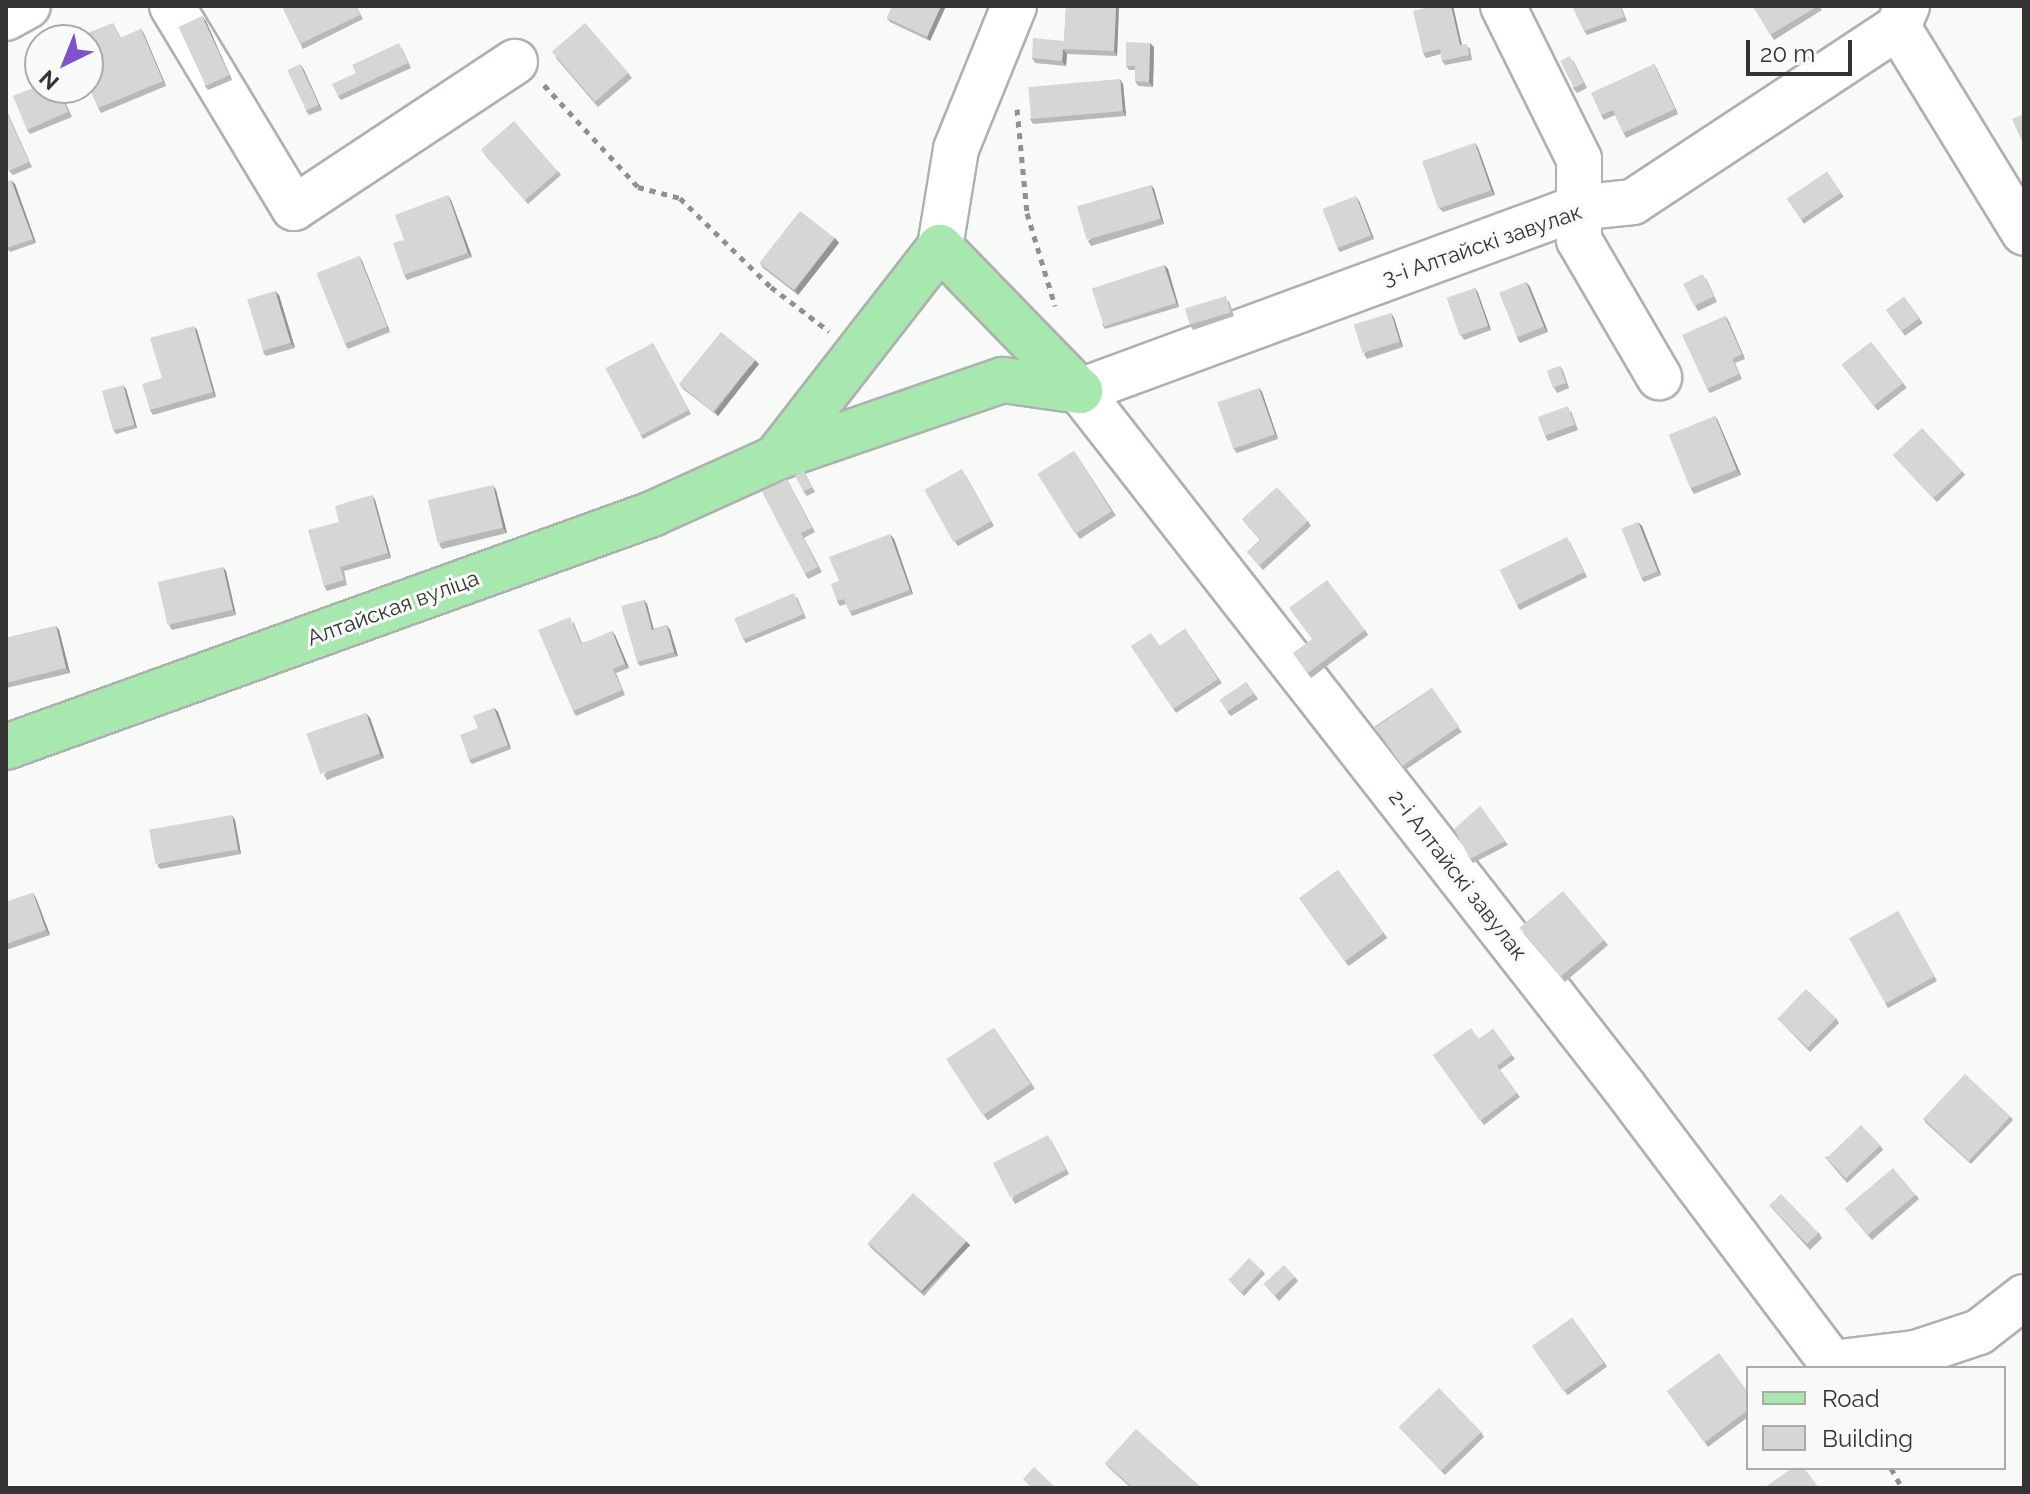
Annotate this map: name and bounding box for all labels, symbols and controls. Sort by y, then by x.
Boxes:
north arrow [24,24,104,104]
scale bar [1750,24,1856,74]
text: 20 m [1760,39,1815,68]
text: N [34,65,64,95]
street label: 3-і Алтайскі завулак [1378,198,1586,292]
street label: Алтайская вуліца [303,565,483,651]
street label: 2-і Алтайскі завулак [1383,784,1533,966]
legend [1746,1366,2006,1470]
text: Road [1822,1384,1880,1413]
text: Building [1822,1424,1913,1453]

